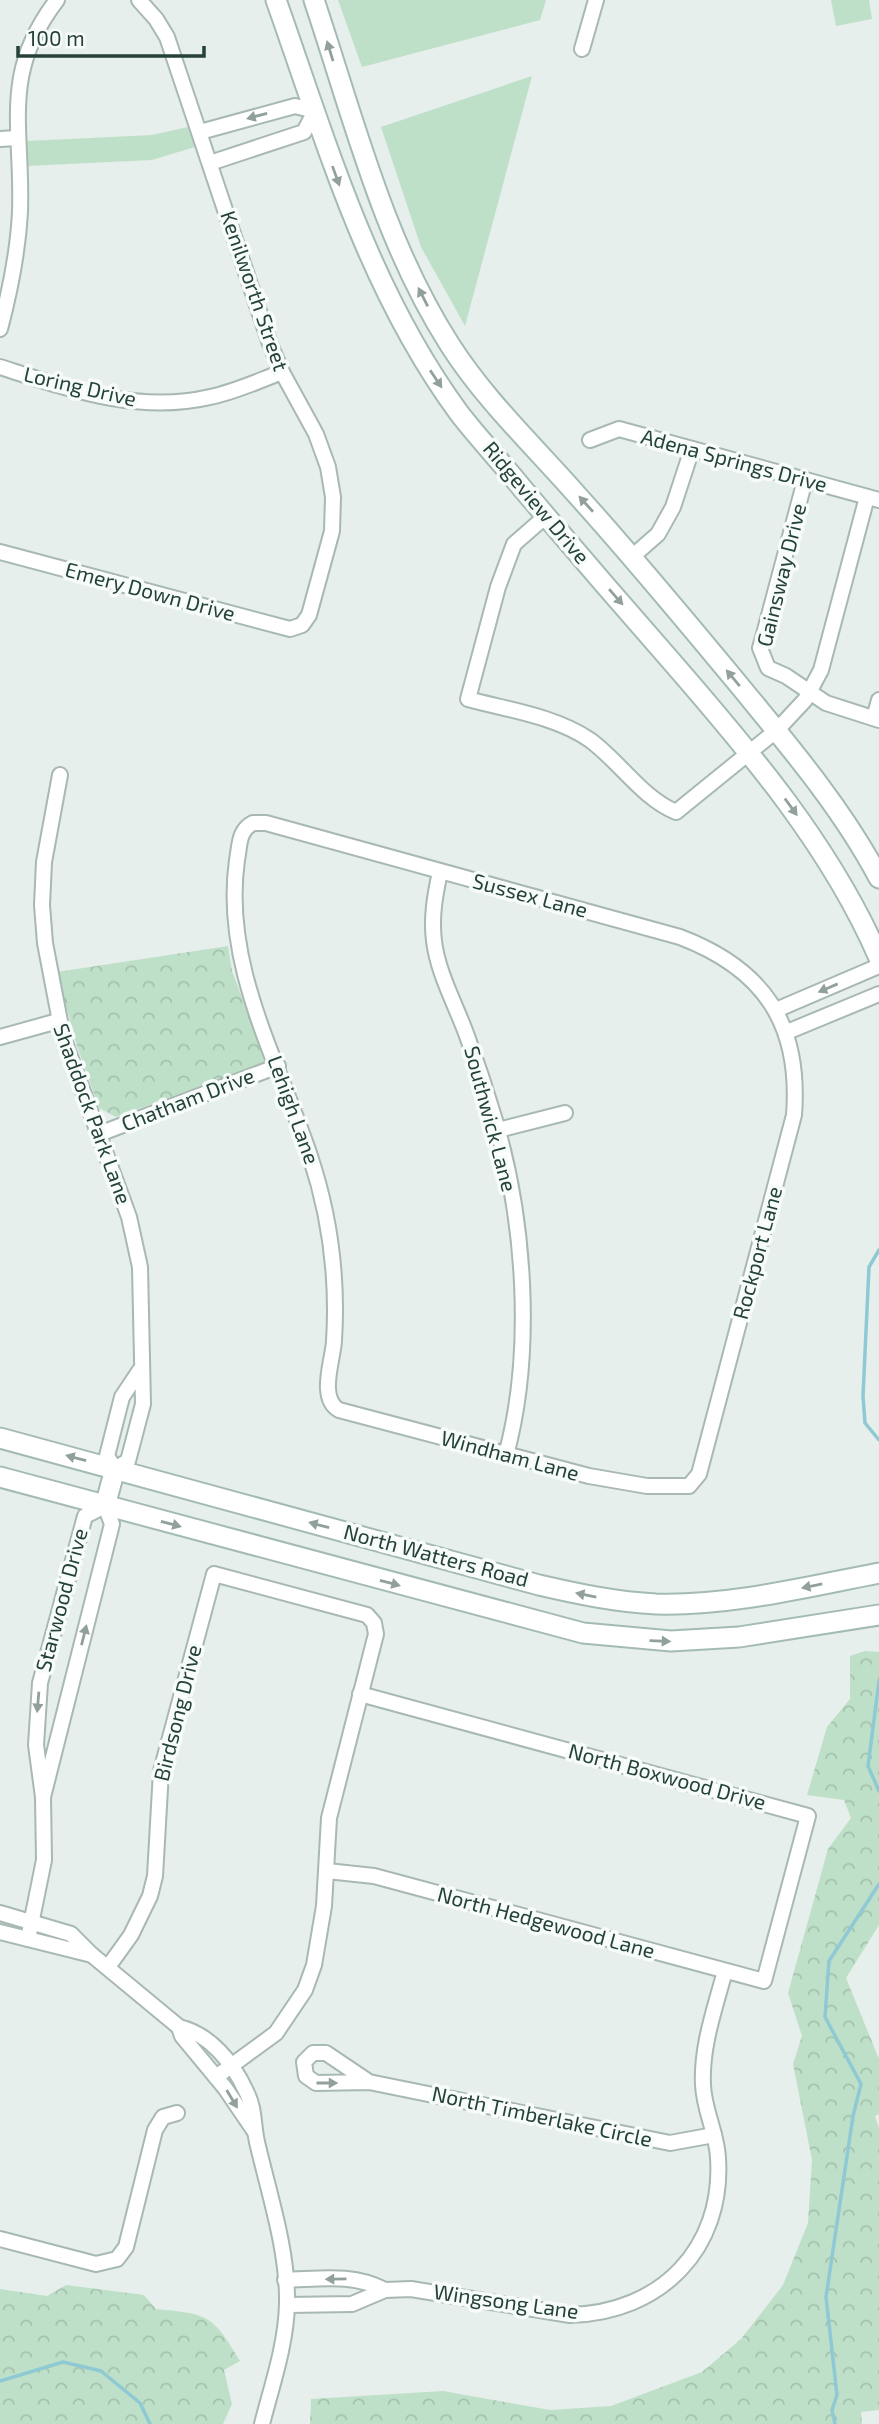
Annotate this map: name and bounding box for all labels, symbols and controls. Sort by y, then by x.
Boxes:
scale bar [18,14,203,58]
text: 100 m [28,25,85,50]
one-way arrow [324,40,335,61]
one-way arrow [246,112,267,122]
one-way arrow [331,165,342,186]
street label: Kenilworth Street [216,207,295,374]
one-way arrow [417,287,428,307]
street label: Loring Drive [22,360,139,411]
one-way arrow [429,370,443,388]
street label: Adena Springs Drive [639,423,830,496]
street label: Ridgeview Drive [479,436,596,568]
one-way arrow [578,495,594,513]
street label: Gainsway Drive [751,500,810,649]
street label: Emery Down Drive [63,556,238,625]
one-way arrow [608,588,624,606]
one-way arrow [726,669,741,686]
one-way arrow [784,798,798,817]
street label: Sussex Lane [470,867,591,922]
one-way arrow [817,983,838,994]
street label: Shaddock Park Lane [49,1020,138,1207]
street label: Southwick Lane [460,1043,523,1194]
street label: Lehigh Lane [263,1052,326,1167]
street label: Chatham Drive [117,1062,257,1135]
street label: Rockport Lane [727,1183,786,1322]
street label: Windham Lane [439,1424,582,1485]
one-way arrow [65,1453,86,1463]
street label: North Watters Road [341,1518,532,1591]
one-way arrow [160,1519,182,1530]
one-way arrow [308,1519,329,1529]
street label: Starwood Drive [29,1525,92,1674]
one-way arrow [379,1578,401,1589]
one-way arrow [801,1581,823,1592]
one-way arrow [575,1589,597,1600]
one-way arrow [79,1624,90,1646]
one-way arrow [649,1635,671,1646]
street label: Birdsong Drive [148,1642,206,1783]
one-way arrow [32,1692,43,1714]
street label: North Boxwood Drive [566,1737,769,1814]
street label: North Hedgewood Lane [435,1881,658,1963]
one-way arrow [316,2077,338,2089]
street label: North Timberlake Circle [430,2080,655,2151]
one-way arrow [225,2089,238,2108]
one-way arrow [325,2273,347,2284]
street label: Wingsong Lane [432,2278,580,2323]

